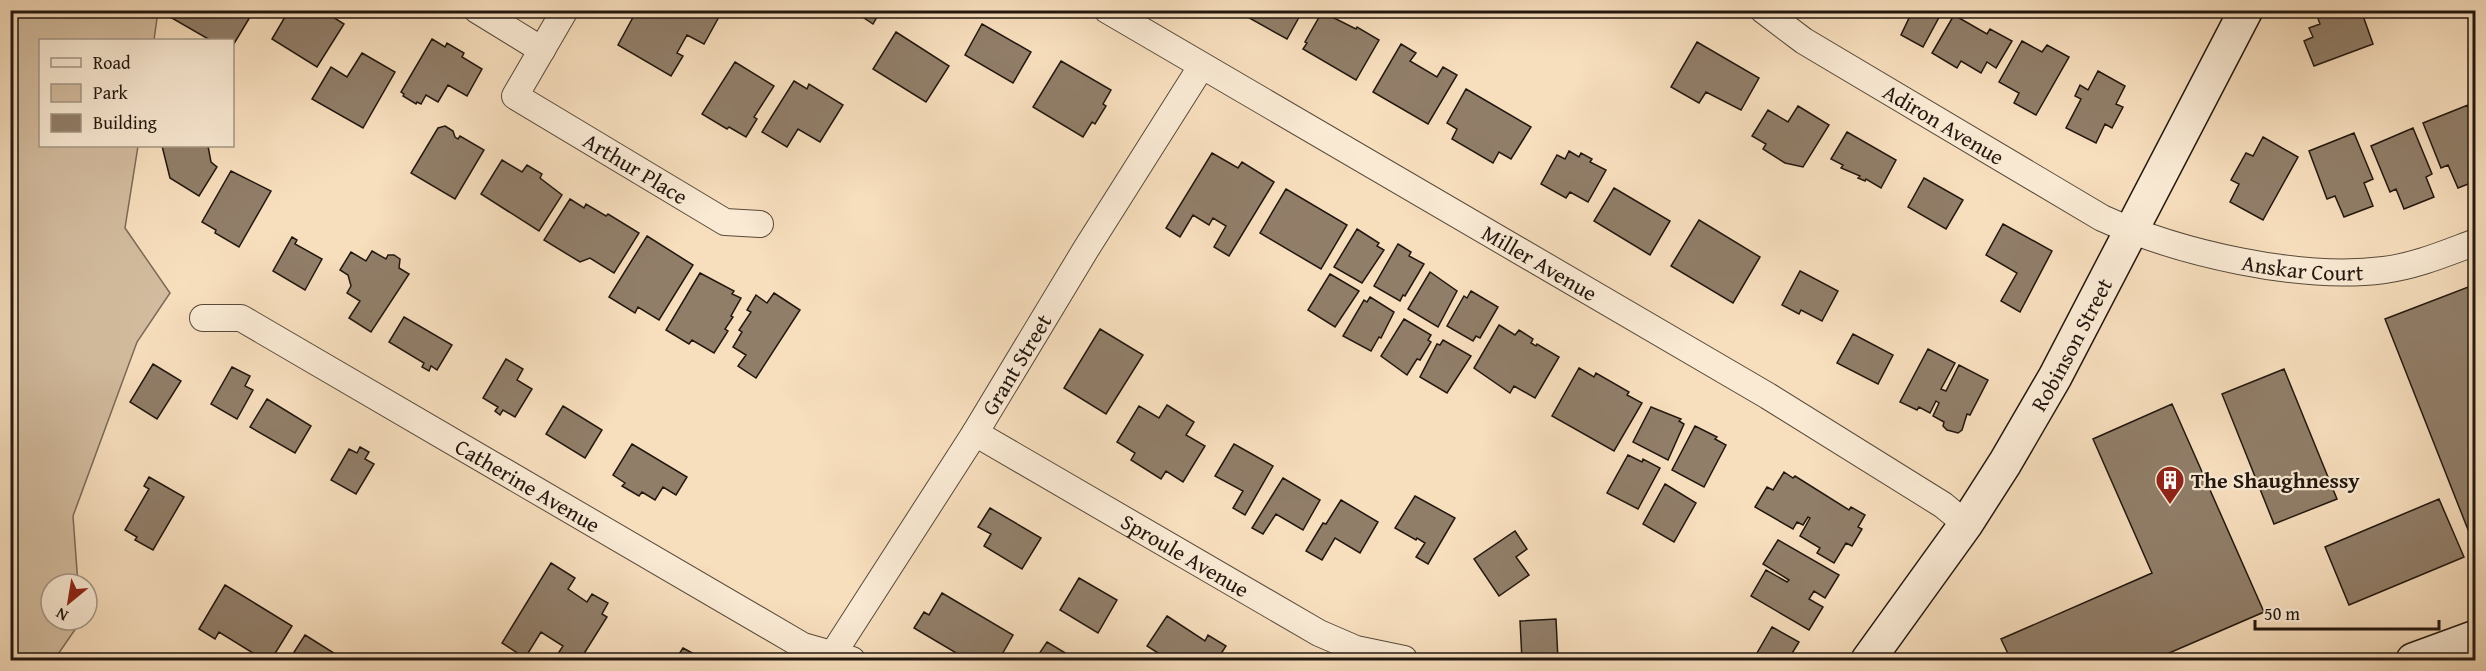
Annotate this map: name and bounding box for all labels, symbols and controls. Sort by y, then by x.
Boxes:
legend [39,39,234,147]
text: Road [93,49,131,76]
street label: Adiron Avenue [1877,76,2010,173]
text: Park [93,79,129,106]
text: Building [93,109,157,136]
street label: Arthur Place [577,124,694,212]
street label: Miller Avenue [1476,216,1603,309]
street label: Anskar Court [2239,246,2364,288]
street label: Robinson Street [2023,272,2120,417]
street label: Grant Street [974,308,1059,421]
street label: Catherine Avenue [449,430,606,540]
building icon: The Shaughnessy [2154,464,2186,506]
place label: The Shaughnessy [2191,464,2360,496]
street label: Sproule Avenue [1115,505,1255,605]
north arrow [39,572,99,632]
scale bar [2255,593,2440,631]
text: 50 m [2264,600,2300,627]
text: N [51,602,72,628]

